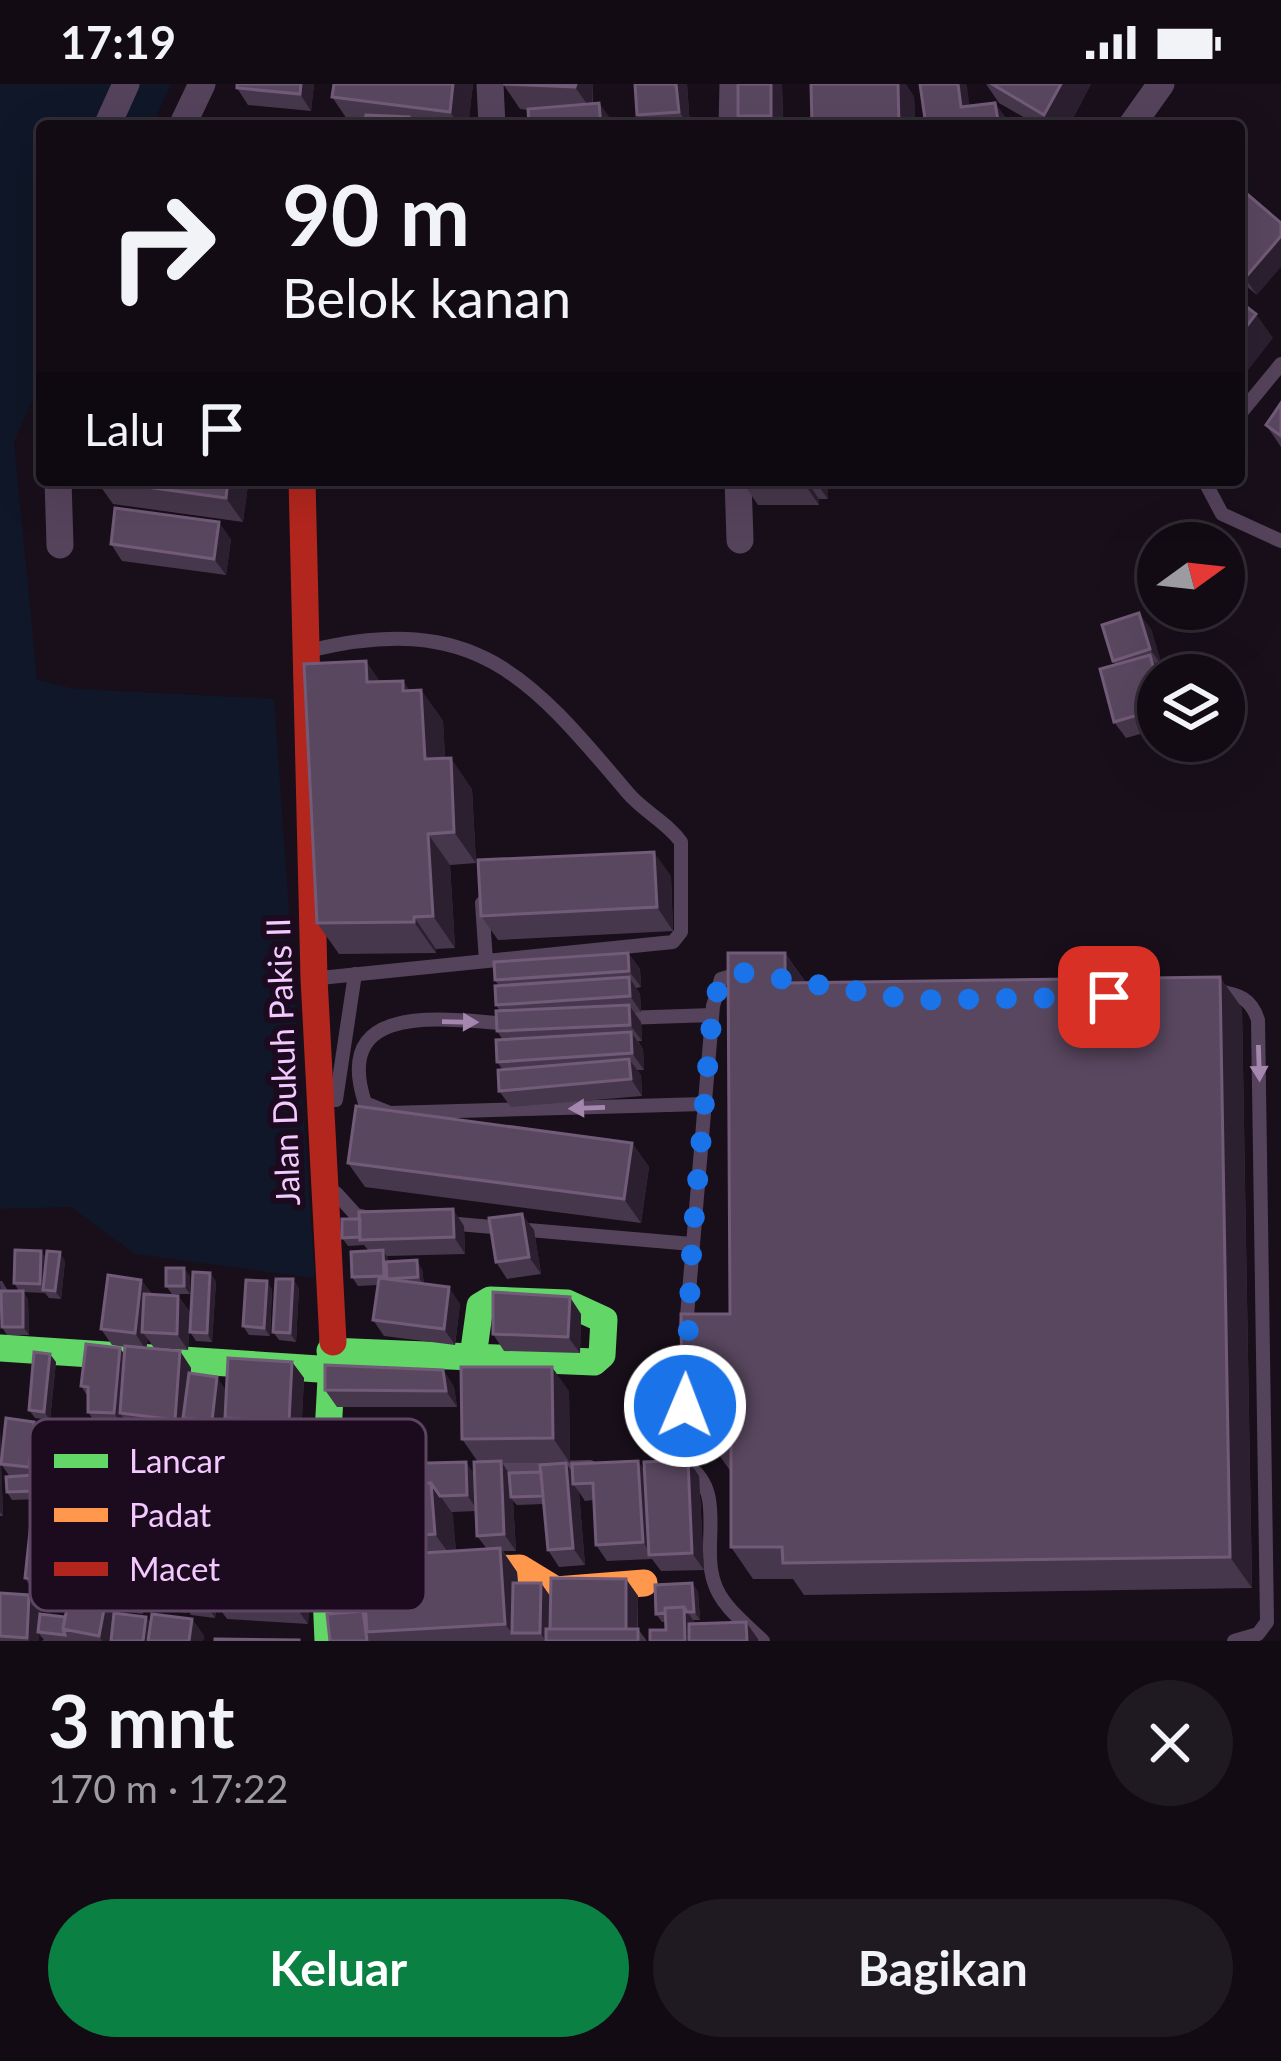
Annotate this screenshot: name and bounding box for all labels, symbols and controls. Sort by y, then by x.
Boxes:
text: 17:19 [60,15,176,69]
text: 90 m [282,163,470,264]
icon: right [84,168,240,324]
text: Belok kanan [282,265,571,330]
icon: arrive [189,396,255,462]
text: Lalu [84,402,165,456]
north arrow [1137,522,1245,630]
map controls [1137,522,1245,762]
button: layers [1137,654,1245,762]
street label: Jalan Dukuh Pakis II [257,918,307,1206]
pin [1058,946,1160,1048]
icon: arrive [1076,964,1142,1030]
one-way arrow [442,1012,480,1032]
one-way arrow [1250,1045,1269,1083]
one-way arrow [567,1099,605,1118]
position arrow [622,1343,748,1469]
legend [30,1419,426,1611]
text: Lancar [129,1440,225,1480]
text: Padat [129,1494,211,1534]
text: Macet [129,1548,220,1588]
text: 3 mnt [48,1677,234,1763]
button: close [1107,1680,1233,1806]
text: 170 m · 17:22 [48,1765,288,1811]
button: Keluar [48,1899,629,2037]
button: Bagikan [653,1899,1233,2037]

